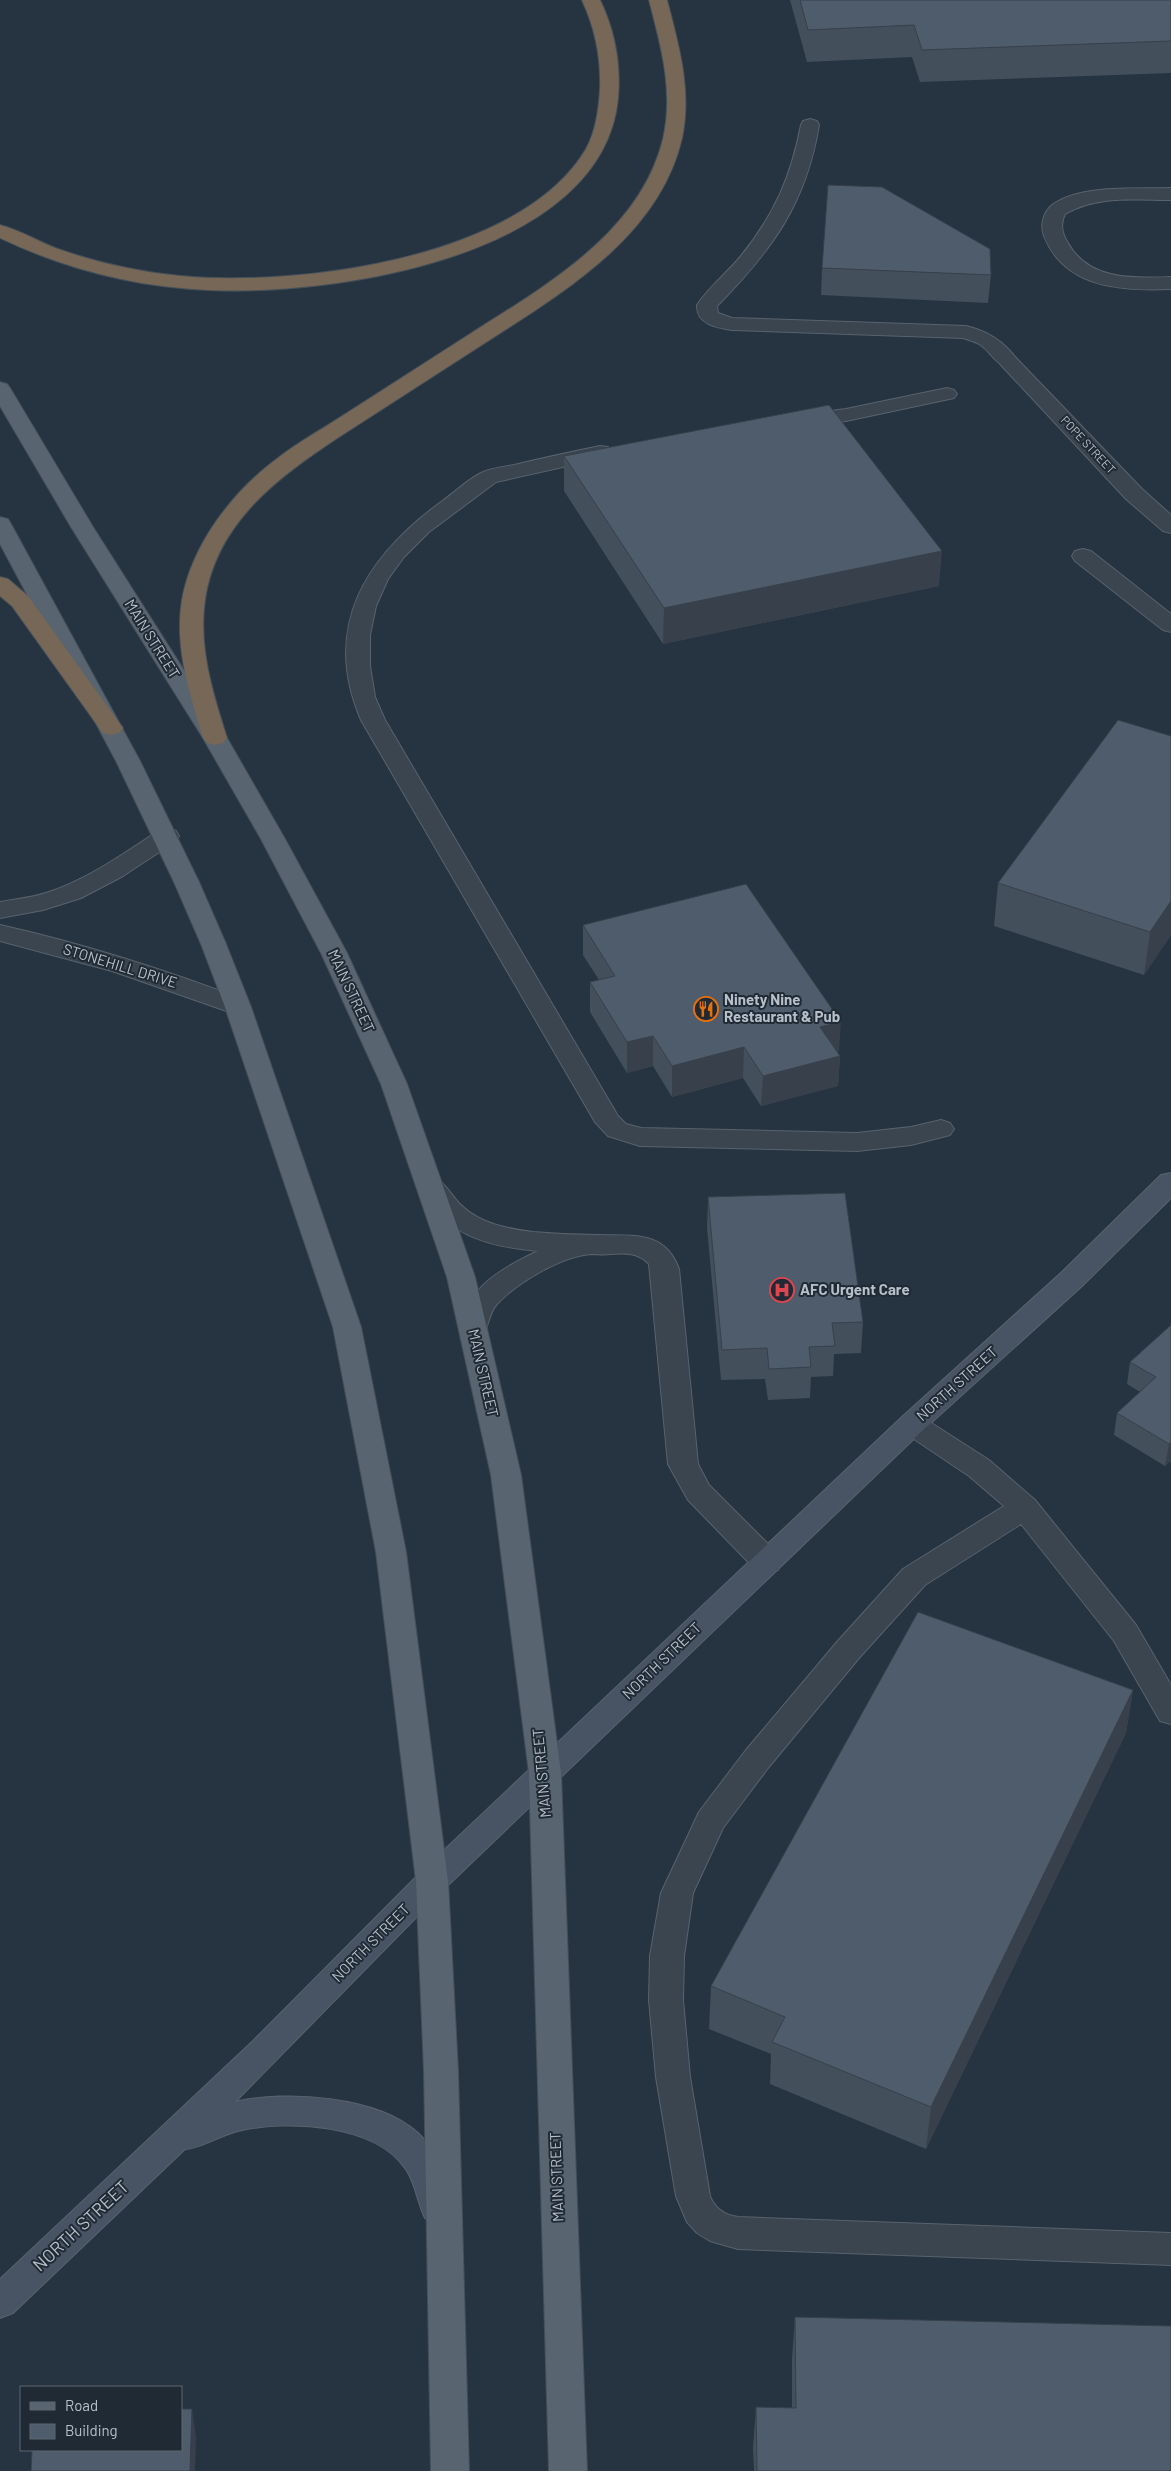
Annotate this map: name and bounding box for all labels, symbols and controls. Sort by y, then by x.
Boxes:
street label: POPE STREET [1059,413,1119,476]
street label: MAIN STREET [121,596,184,681]
street label: STONEHILL DRIVE [61,939,180,991]
street label: MAIN STREET [325,946,379,1035]
place label: Ninety Nine Restaurant & Pub [724,990,840,1025]
restaurant icon: Ninety Nine Restaurant & Pub [693,996,719,1022]
hospital icon: AFC Urgent Care [769,1277,795,1303]
place label: AFC Urgent Care [800,1280,910,1298]
street label: MAIN STREET [465,1327,503,1419]
street label: NORTH STREET [912,1342,1001,1424]
street label: NORTH STREET [618,1618,705,1702]
street label: MAIN STREET [528,1728,554,1819]
street label: NORTH STREET [328,1900,413,1985]
street label: MAIN STREET [545,2132,567,2222]
street label: NORTH STREET [28,2175,133,2275]
legend [20,2386,182,2451]
text: Road [65,2396,98,2414]
text: Building [65,2421,118,2439]

